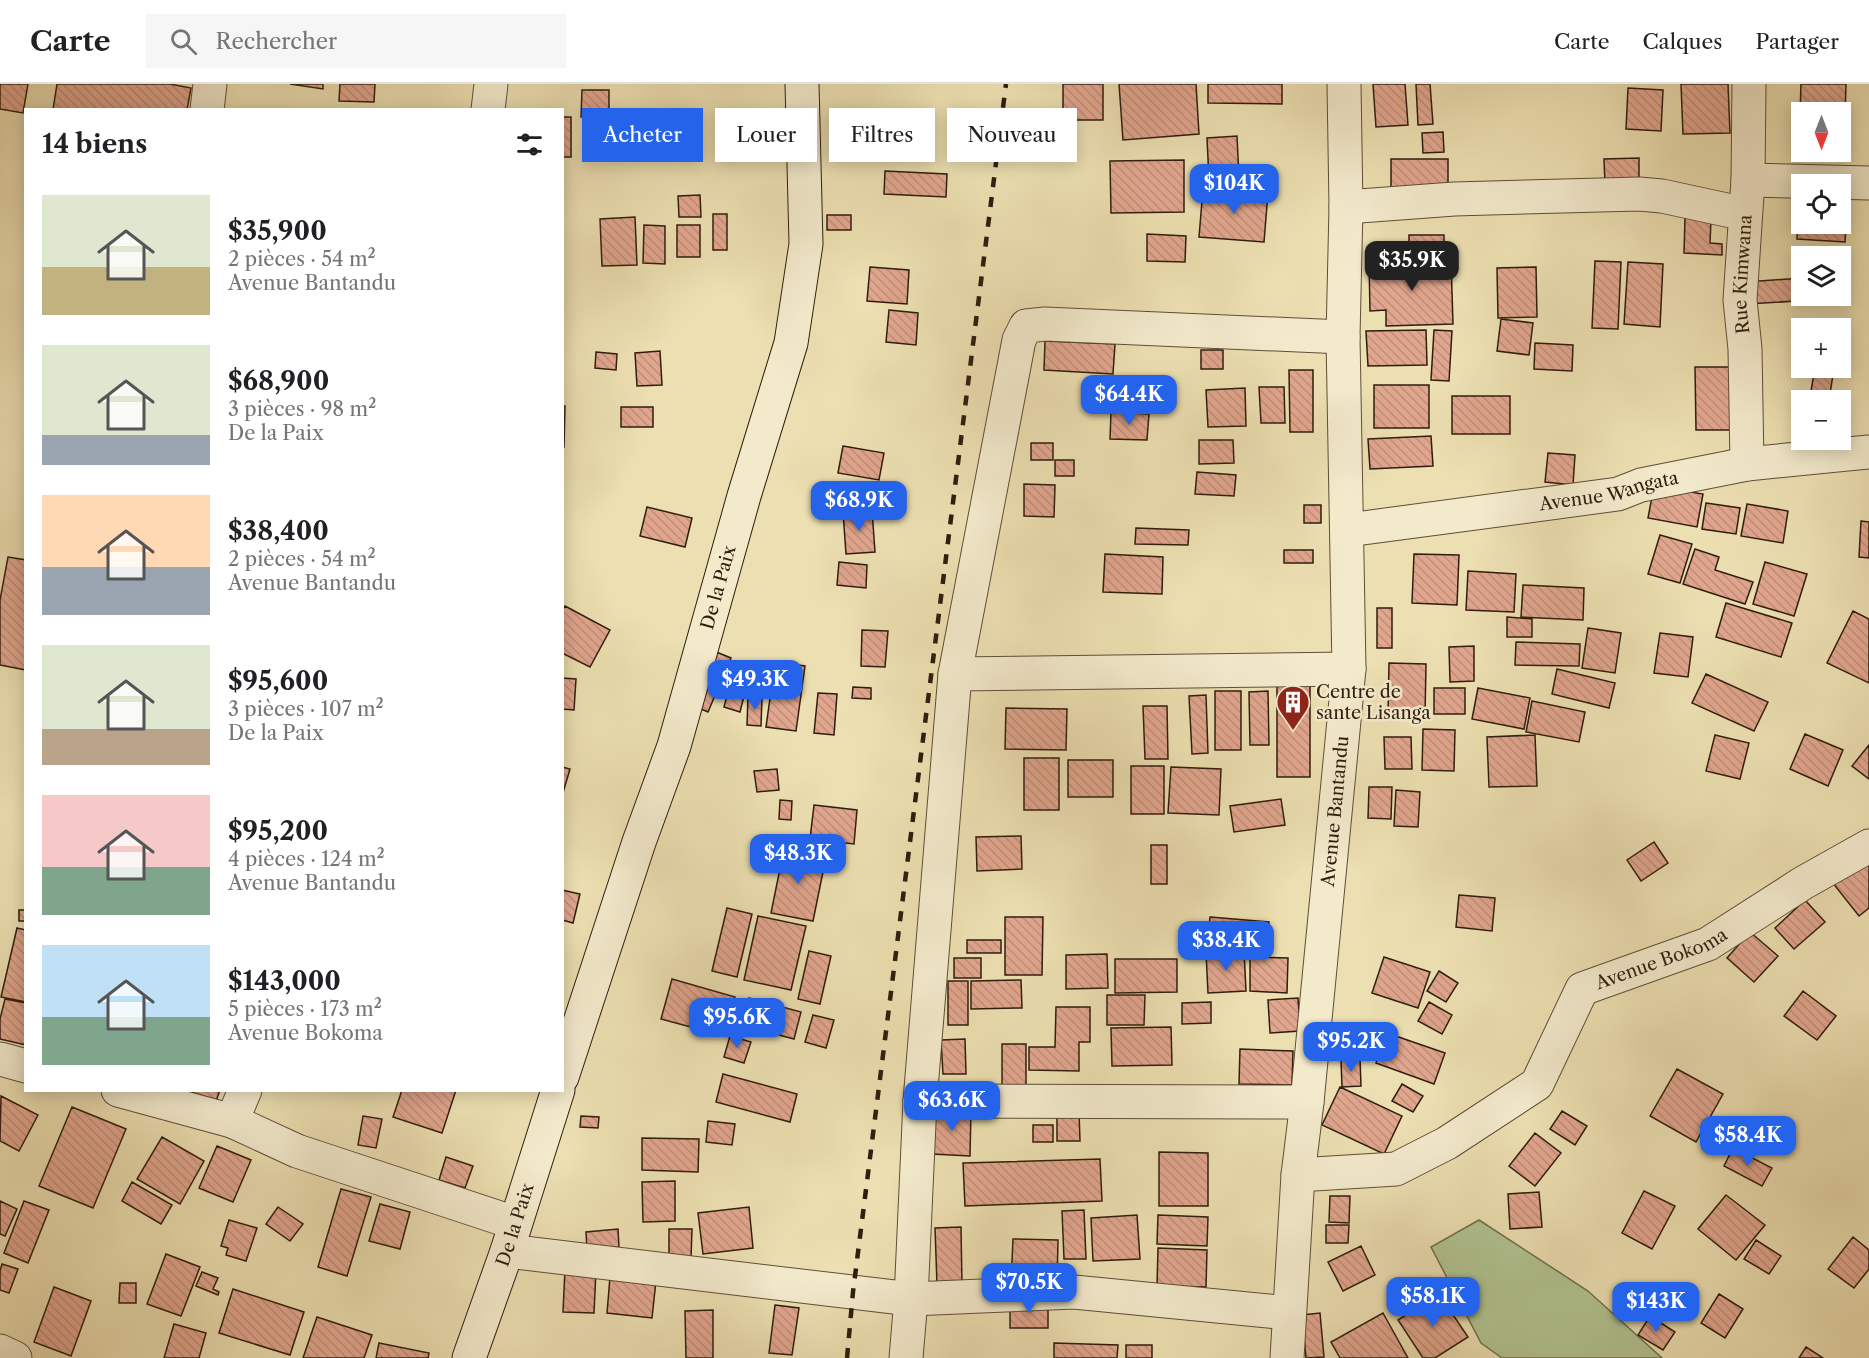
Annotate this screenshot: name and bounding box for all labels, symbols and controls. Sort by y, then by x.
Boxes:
search box [146,14,566,68]
text: Carte [30,24,110,58]
icon: search [167,25,200,58]
text: Rechercher [215,28,337,55]
text: Carte [1554,29,1609,54]
text: Calques [1642,29,1722,54]
text: Partager [1755,29,1839,54]
north arrow [1791,102,1851,162]
map controls [1791,102,1851,450]
chip: Acheter [582,108,703,162]
chip: Louer [715,108,817,162]
chip: Filtres [829,108,935,162]
chip: Nouveau [947,108,1077,162]
text: 14 biens [42,128,147,160]
icon: filters [513,128,546,161]
pin: $104K [1192,164,1276,215]
text: $104K [1204,171,1264,195]
button: locate [1791,174,1851,234]
street label: Rue Kimwana [1729,213,1757,335]
text: $35,900 [228,215,327,247]
icon: home [90,219,162,291]
pin: $35.9K [1363,241,1461,292]
button: layers [1791,246,1851,306]
text: 2 pièces · 54 m² [228,247,376,271]
text: $35.9K [1379,248,1445,272]
text: Avenue Bantandu [228,271,396,295]
button: + [1791,318,1851,378]
text: $68,900 [228,365,329,397]
icon: home [90,369,162,441]
pin: $64.4K [1080,375,1178,426]
text: $64.4K [1095,382,1163,406]
button: − [1791,390,1851,450]
text: 3 pièces · 98 m² [228,397,376,421]
text: De la Paix [228,421,324,445]
street label: Avenue Wangata [1537,467,1681,516]
pin: $68.9K [810,481,908,532]
text: $68.9K [825,488,893,512]
text: $38,400 [228,515,329,547]
icon: home [90,519,162,591]
street label: De la Paix [696,543,741,632]
text: 2 pièces · 54 m² [228,547,376,571]
text: Avenue Bantandu [228,571,396,595]
pin: $49.3K [706,660,804,711]
text: $95,600 [228,665,328,697]
text: $49.3K [722,667,788,691]
icon: home [90,669,162,741]
place label: Centre de sante Lisanga [1316,681,1431,724]
building icon: Centre de sante Lisanga [1275,684,1311,731]
text: 3 pièces · 107 m² [228,697,384,721]
text: De la Paix [228,721,324,745]
street label: Avenue Bantandu [1317,735,1353,889]
text: $95,200 [228,815,328,847]
icon: home [90,819,162,891]
pin: $48.3K [749,834,847,885]
text: $48.3K [764,841,832,865]
text: 4 pièces · 124 m² [228,847,385,871]
text: Avenue Bantandu [228,871,396,895]
pin: $38.4K [1177,921,1275,972]
street label: Avenue Bokoma [1592,923,1732,995]
text: $38.4K [1192,928,1260,952]
text: $143,000 [228,965,341,997]
icon: home [90,969,162,1041]
text: 5 pièces · 173 m² [228,997,382,1021]
pin: $95.6K [688,998,786,1049]
text: $95.6K [703,1005,771,1029]
text: Avenue Bokoma [228,1021,383,1045]
pin: $95.2K [1302,1022,1400,1073]
text: $95.2K [1317,1029,1385,1053]
pin: $63.6K [903,1081,1001,1132]
text: $63.6K [918,1088,986,1112]
pin: $58.4K [1699,1116,1797,1167]
text: $58.4K [1714,1123,1782,1147]
street label: De la Paix [491,1180,539,1269]
pin: $70.5K [980,1263,1078,1314]
text: $70.5K [996,1270,1062,1294]
pin: $58.1K [1384,1277,1482,1328]
pin: $143K [1614,1282,1698,1333]
text: $58.1K [1400,1284,1466,1308]
text: $143K [1626,1289,1686,1313]

